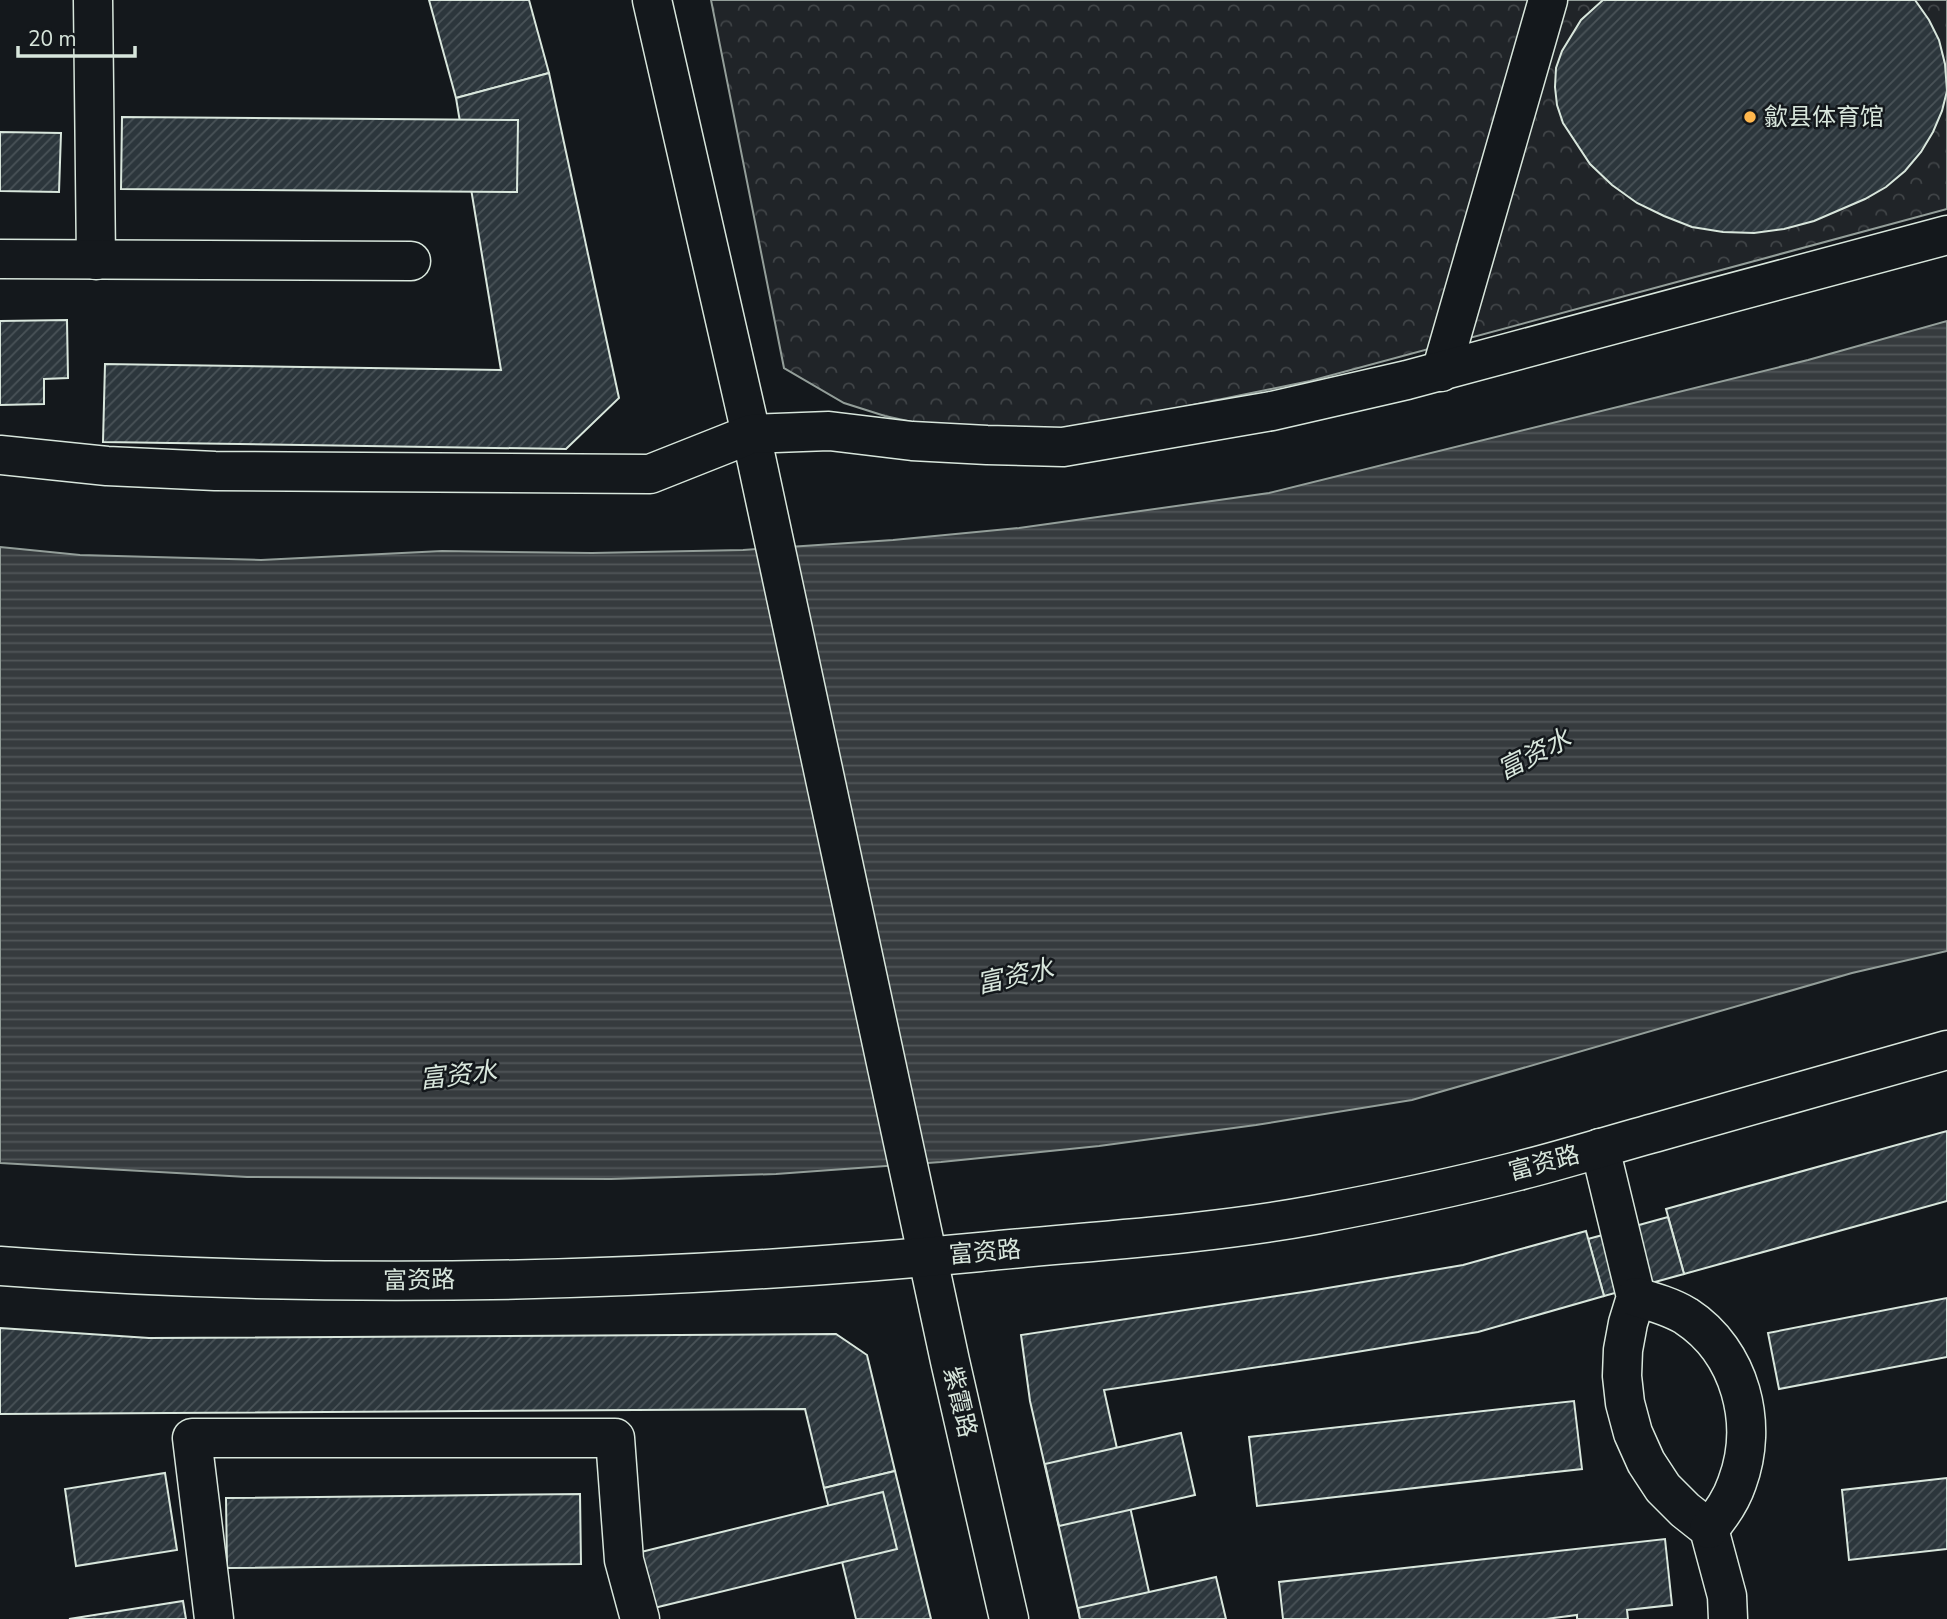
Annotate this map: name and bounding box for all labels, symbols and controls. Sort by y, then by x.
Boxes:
scale bar [18,14,135,58]
text: 20 m [28,25,77,53]
place label: 歙县体育馆 [1764,101,1884,133]
marker: 歙县体育馆 [1742,109,1758,125]
water label: 富资水 [1492,721,1578,788]
water label: 富资水 [973,951,1058,1002]
water label: 富资水 [417,1054,500,1097]
street label: 富资路 [1505,1138,1583,1188]
street label: 富资路 [948,1233,1022,1271]
street label: 富资路 [383,1263,455,1297]
street label: 紫霞路 [936,1363,984,1441]

